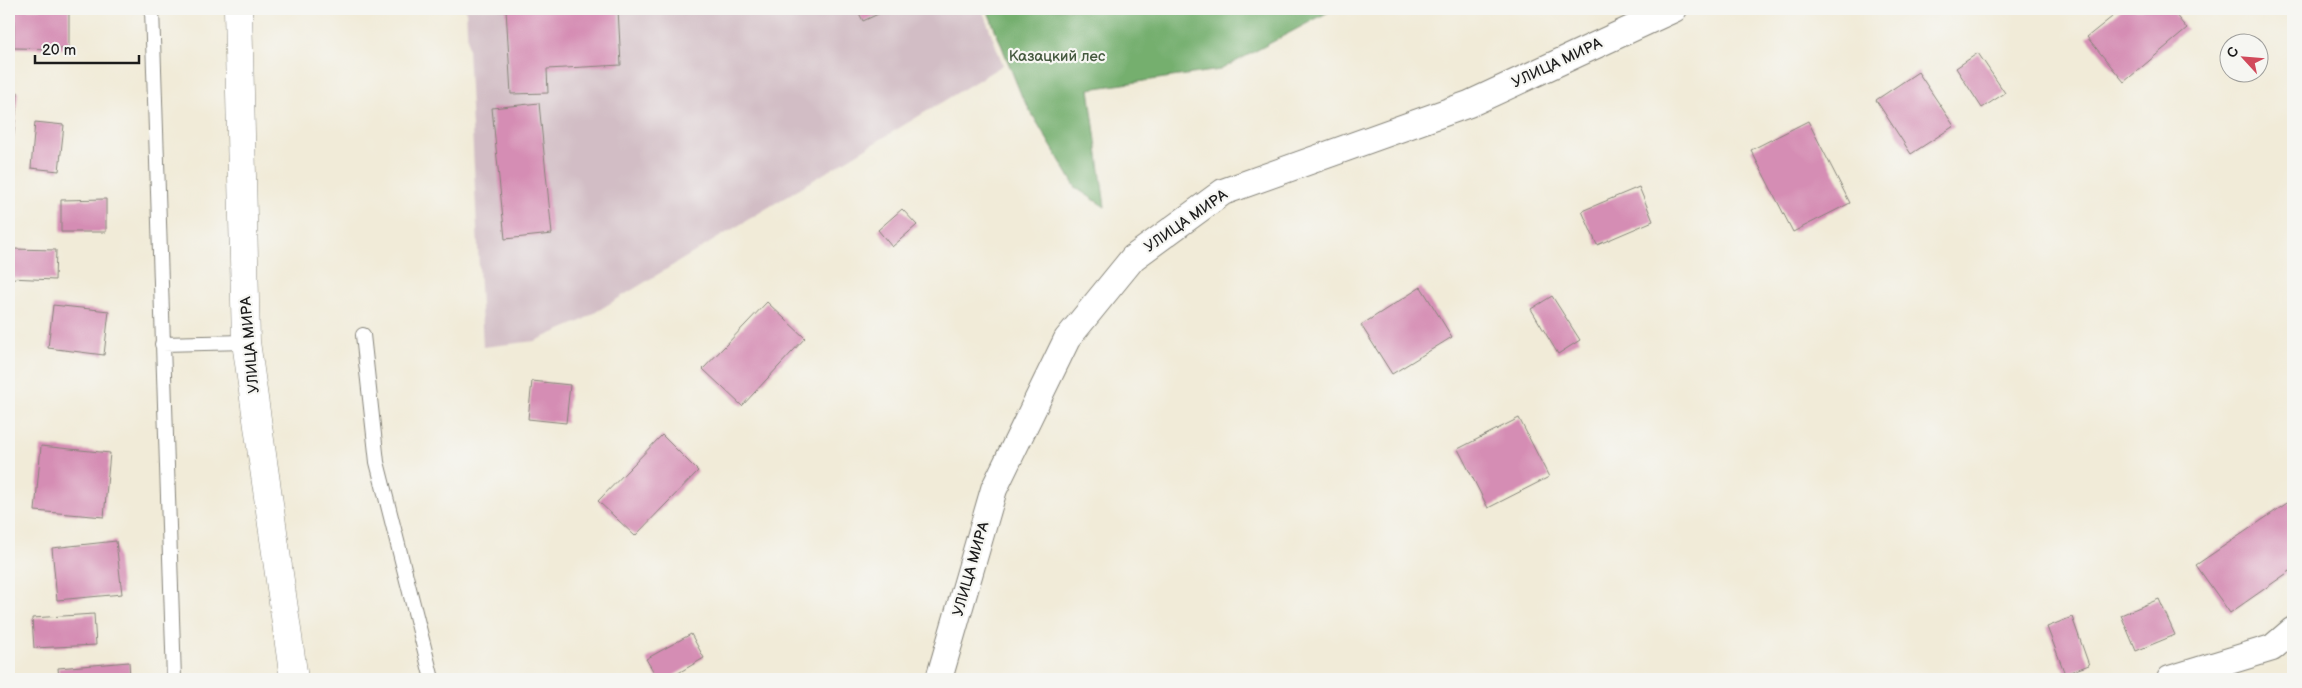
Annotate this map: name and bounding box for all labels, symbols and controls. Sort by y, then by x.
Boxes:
scale bar [35,32,139,64]
north arrow [2220,32,2270,82]
street label: УЛИЦА МИРА [1509,33,1606,92]
text: 20 m [42,41,76,60]
text: С [2223,44,2243,61]
park label: Казацкий лес [1009,47,1106,66]
street label: УЛИЦА МИРА [1141,185,1232,257]
street label: УЛИЦА МИРА [236,295,264,394]
street label: УЛИЦА МИРА [948,519,994,618]

